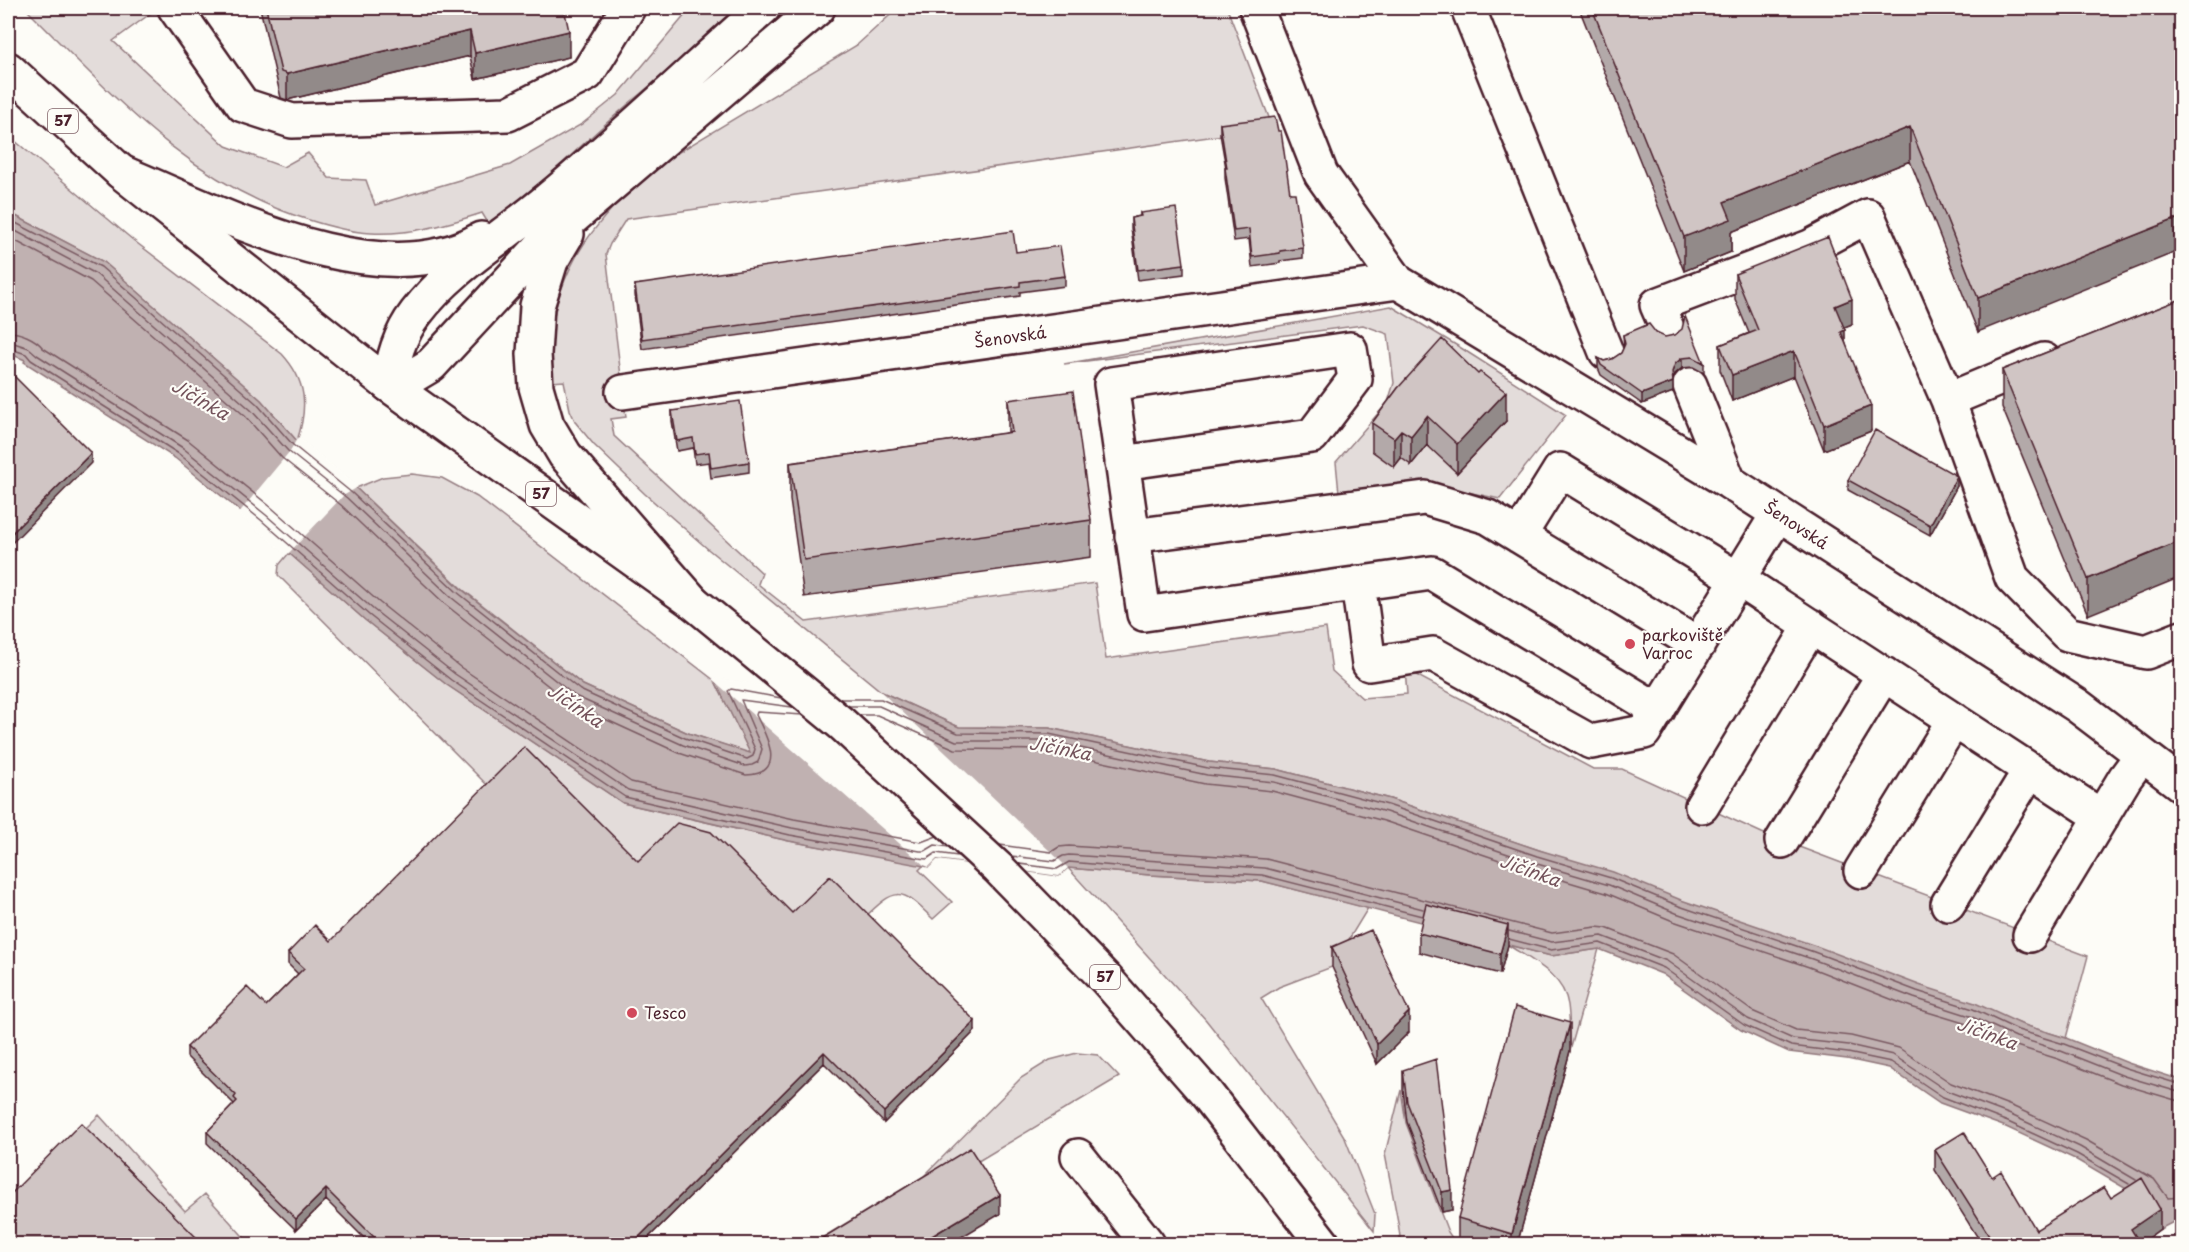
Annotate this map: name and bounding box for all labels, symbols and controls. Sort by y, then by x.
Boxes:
road number: 57 [48,109,78,133]
street label: Šenovská [972,319,1048,353]
water label: Jičínka [167,371,235,426]
road number: 57 [526,482,556,506]
street label: Šenovská [1759,494,1834,554]
place label: parkoviště Varroc [1642,622,1723,664]
marker: parkoviště Varroc [1623,637,1637,651]
water label: Jičínka [542,676,610,734]
water label: Jičínka [1027,728,1094,767]
water label: Jičínka [1497,846,1565,893]
road number: 57 [1090,965,1120,989]
place label: Tesco [644,1000,687,1024]
marker: Tesco [625,1006,639,1020]
water label: Jičínka [1954,1009,2022,1056]

